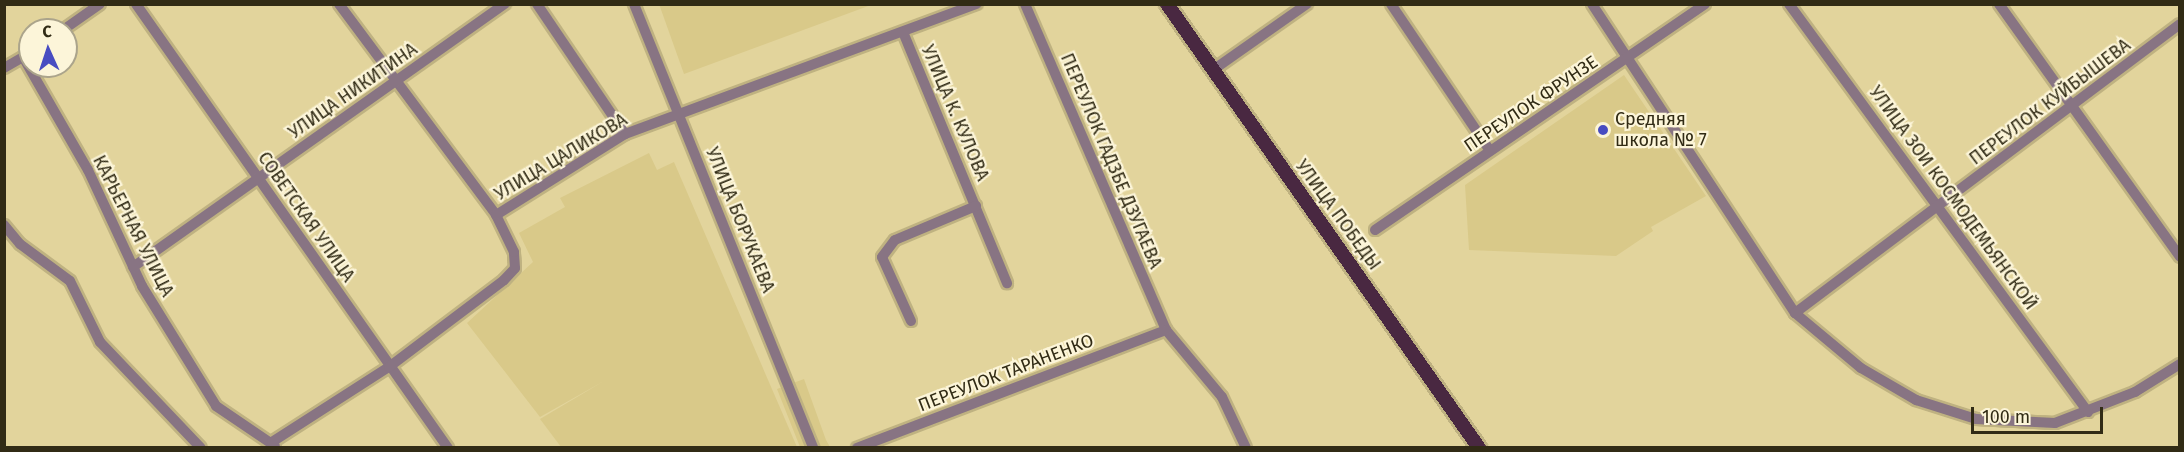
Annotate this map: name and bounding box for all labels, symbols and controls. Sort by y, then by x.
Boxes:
north arrow [18,18,78,78]
text: С [42,22,52,41]
street label: ПЕРЕУЛОК КУЙБЫШЕВА [1965,34,2135,170]
street label: УЛИЦА НИКИТИНА [285,39,421,143]
street label: УЛИЦА К. КУЛОВА [917,42,993,184]
street label: ПЕРЕУЛОК ГАДЗБЕ ДЗУГАЕВА [1056,50,1166,272]
street label: ПЕРЕУЛОК ФРУНЗЕ [1460,51,1602,157]
street label: УЛИЦА ЗОИ КОСМОДЕМЬЯНСКОЙ [1864,82,2042,314]
street label: УЛИЦА ЦАЛИКОВА [491,109,631,205]
place label: Средняя школа № 7 [1615,109,1707,152]
marker: Средняя школа № 7 [1596,123,1610,137]
street label: УЛИЦА БОРУКАЕВА [701,144,779,296]
street label: СОВЕТСКАЯ УЛИЦА [253,148,359,286]
street label: КАРЬЕРНАЯ УЛИЦА [88,152,178,300]
street label: УЛИЦА ПОБЕДЫ [1291,156,1385,274]
street label: ПЕРЕУЛОК ТАРАНЕНКО [915,330,1097,416]
scale bar [1974,395,2106,433]
text: 100 m [1982,406,2030,428]

